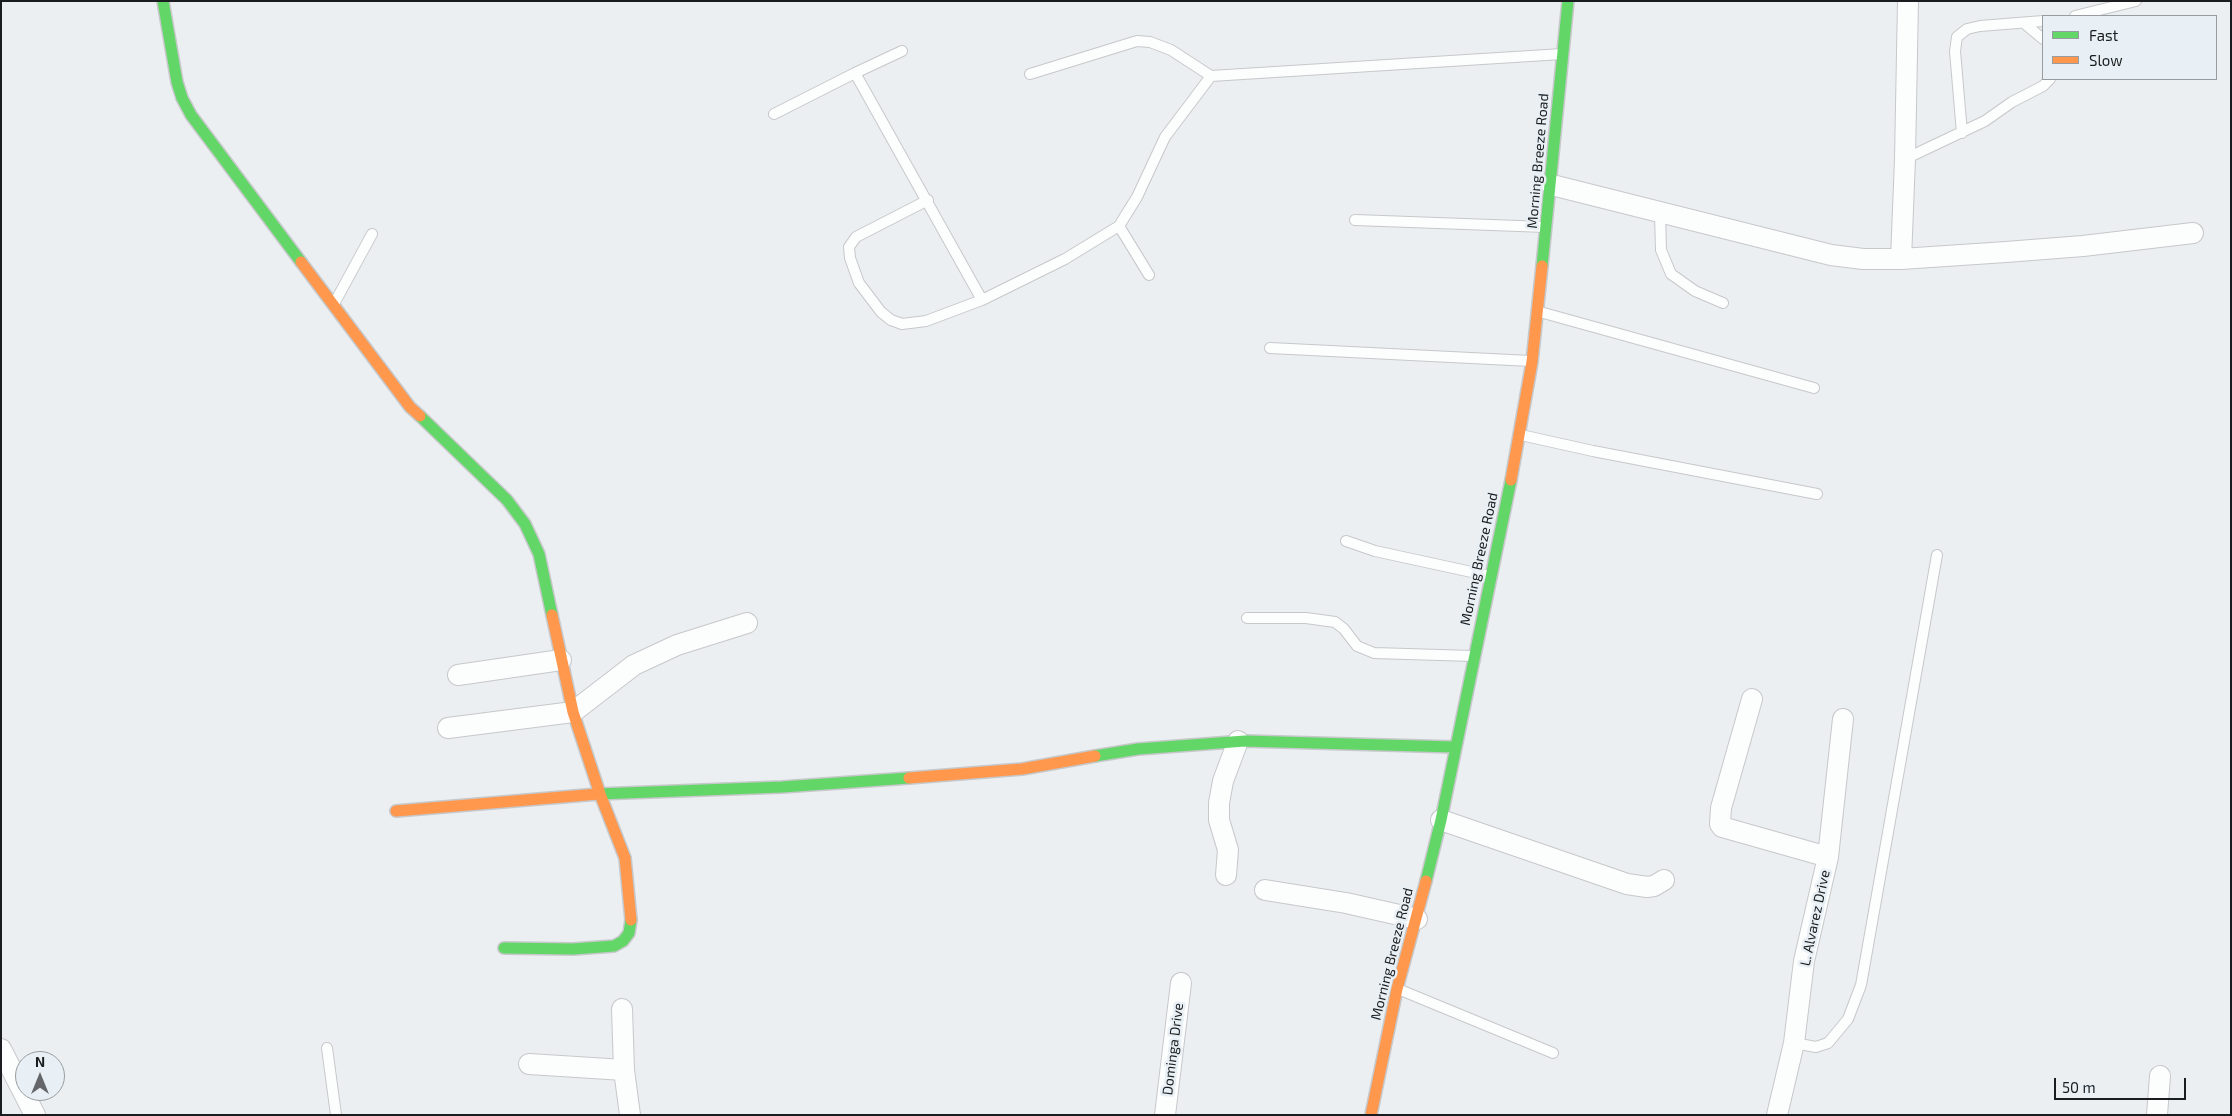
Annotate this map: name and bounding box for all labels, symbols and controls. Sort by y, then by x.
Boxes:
legend [2042,15,2217,80]
text: Fast [2089,26,2118,44]
text: Slow [2089,51,2123,69]
street label: Morning Breeze Road [1524,93,1552,229]
street label: Morning Breeze Road [1457,491,1501,627]
street label: L. Alvarez Drive [1797,869,1833,967]
street label: Morning Breeze Road [1367,886,1417,1022]
street label: Dominga Drive [1159,1002,1187,1096]
north arrow [15,1051,65,1101]
text: N [35,1053,45,1070]
scale bar [2057,1068,2190,1100]
text: 50 m [2062,1078,2096,1096]

